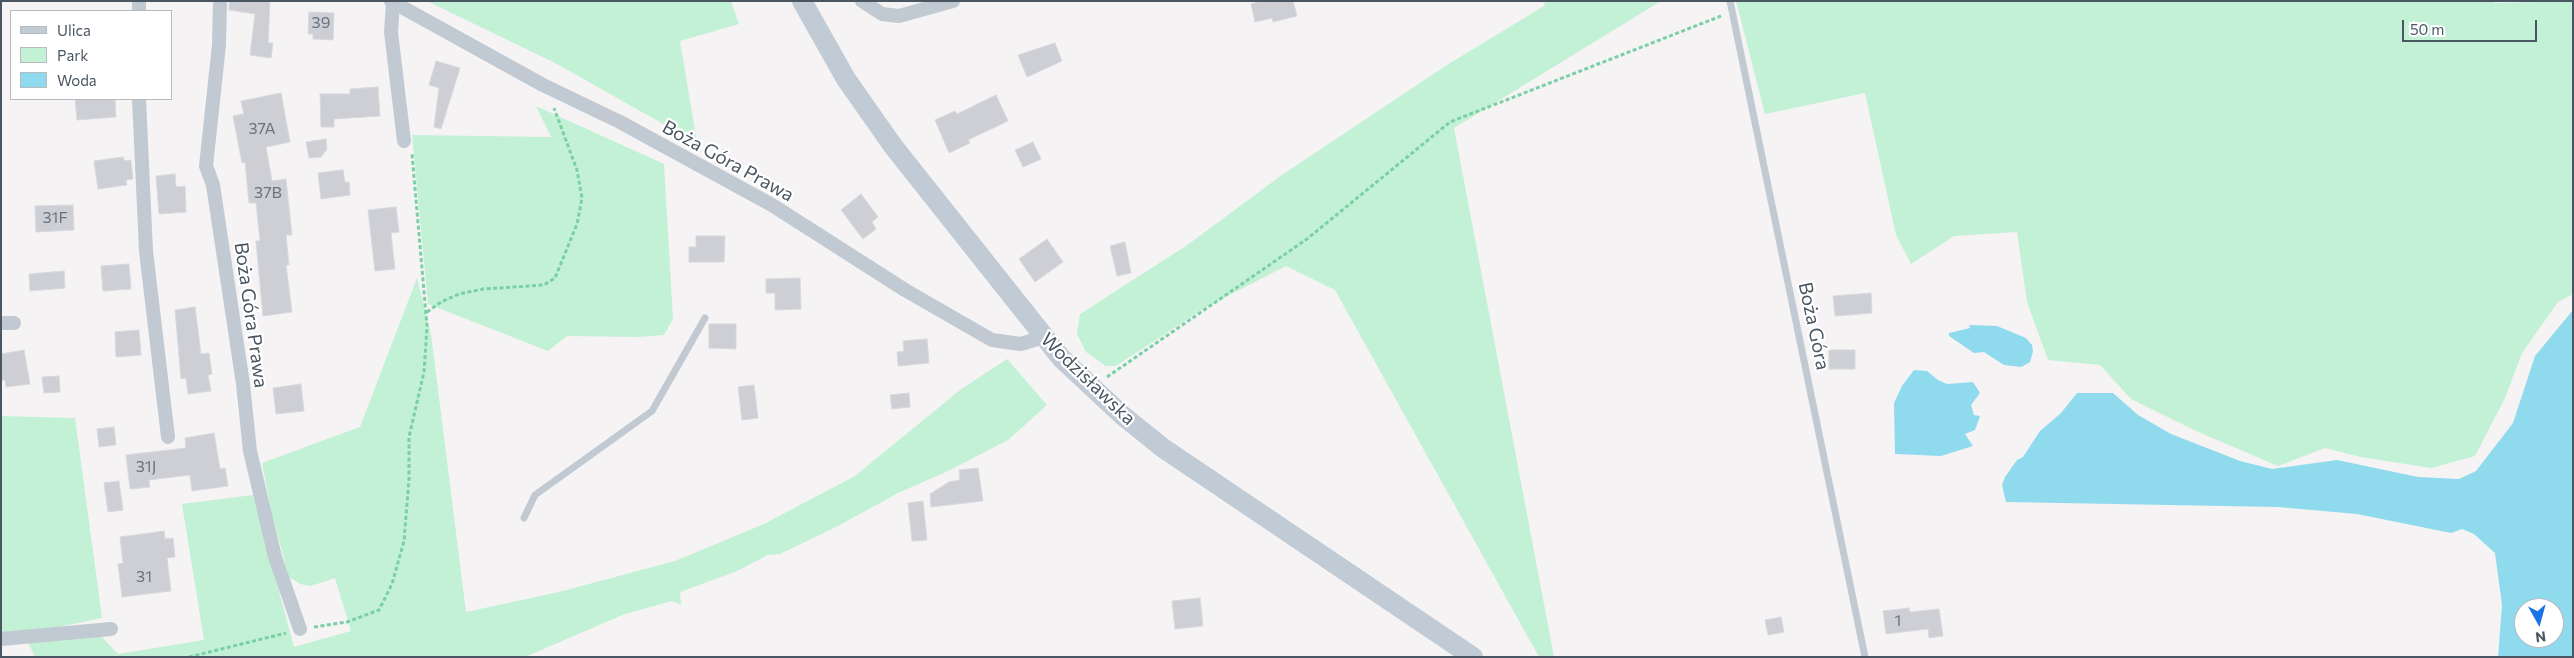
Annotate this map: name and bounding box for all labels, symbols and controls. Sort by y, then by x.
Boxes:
legend [10,10,172,100]
scale bar [2404,10,2539,42]
house number: 39 [312,13,330,33]
text: 50 m [2410,20,2444,38]
text: Ulica [57,21,91,39]
text: Park [57,46,88,64]
text: Woda [57,71,97,89]
street label: Boża Góra Prawa [658,115,798,207]
house number: 37A [248,119,276,139]
house number: 37B [254,183,282,203]
house number: 31F [42,208,68,228]
street label: Boża Góra Prawa [229,241,273,389]
street label: Boża Góra [1794,280,1834,372]
street label: Wodzisławska [1036,328,1140,430]
house number: 31J [136,457,156,477]
house number: 31 [136,567,152,587]
north arrow [2514,598,2564,648]
house number: 1 [1895,611,1901,631]
text: N [2535,628,2547,646]

